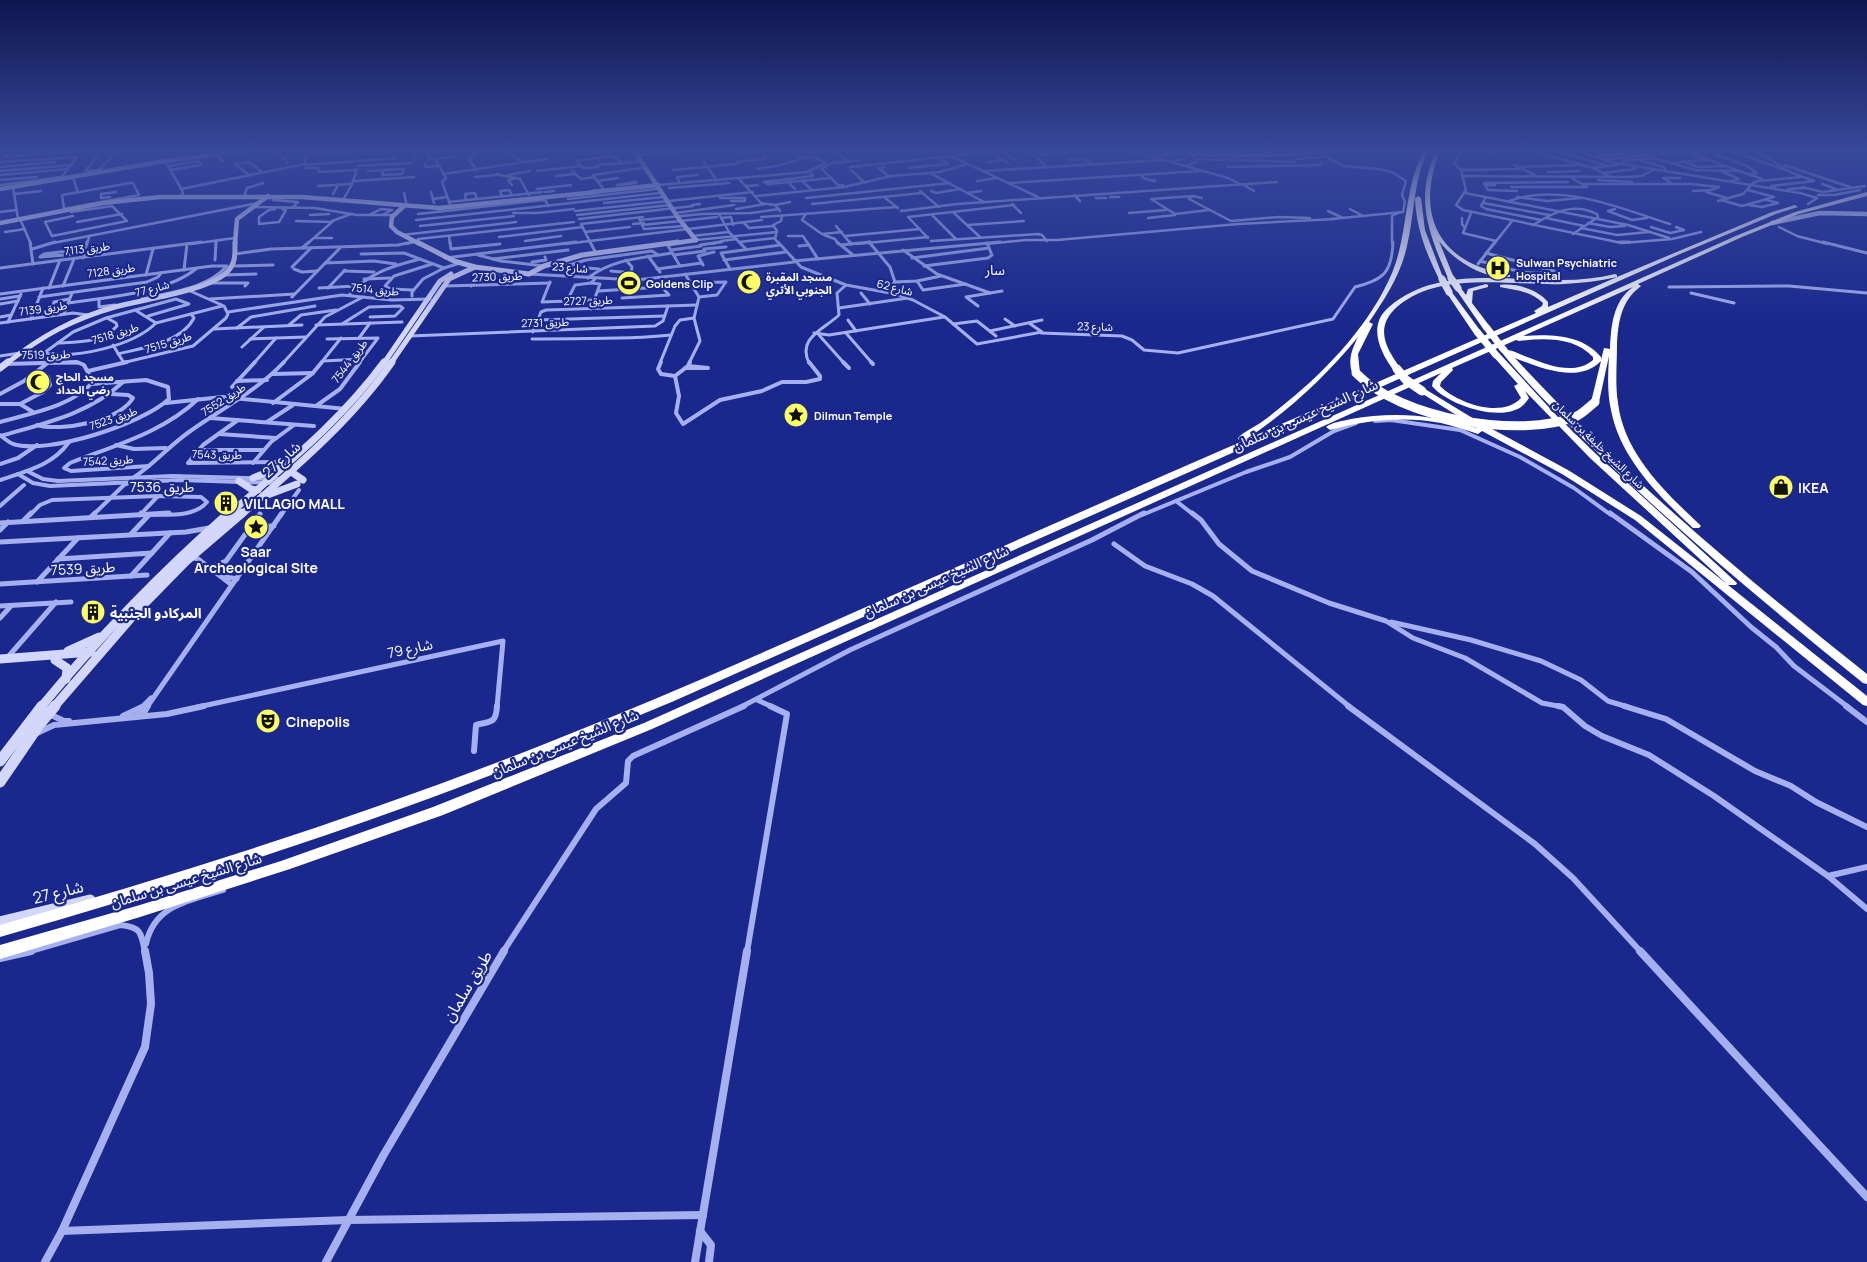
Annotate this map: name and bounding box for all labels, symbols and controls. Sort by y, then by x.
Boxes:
street label: طريق 7113 [63,238,111,258]
hospital icon: Sulwan Psychiatric Hospital [1485,255,1511,281]
place label: Sulwan Psychiatric Hospital [1516,255,1617,283]
street label: شارع 23 [551,258,589,277]
street label: طريق 7128 [86,259,136,281]
district label: سار [984,260,1005,279]
street label: طريق 2730 [472,268,522,284]
mosque icon: مسجد المقبرة الجنوبي الأثري [736,269,762,295]
place label: مسجد المقبرة الجنوبي الأثري [766,269,832,299]
sports icon: Goldens Clip [616,270,642,296]
street label: شارع 62 [875,275,915,300]
street label: شارع 77 [133,276,171,301]
place label: Goldens Clip [646,276,714,291]
street label: طريق 7514 [350,279,400,299]
street label: طريق 2727 [563,292,613,308]
street label: طريق 7139 [18,297,68,319]
street label: طريق 2731 [521,314,569,330]
street label: شارع 23 [1077,318,1114,335]
street label: طريق 7518 [90,319,140,347]
street label: طريق 7515 [143,328,193,356]
street label: طريق 7544 [328,336,370,386]
street label: طريق 7519 [21,346,71,362]
mosque icon: مسجد الحاج رضي الحداد [25,369,51,395]
place label: مسجد الحاج رضي الحداد [56,369,114,399]
street label: شارع الشيخ عيسى بن سلمان [1229,374,1381,457]
street label: طريق 7552 [198,379,248,419]
street label: شارع الشيخ خليفة بن سلمان [1550,397,1648,492]
place icon: Dilmun Temple [783,402,809,428]
street label: طريق 7523 [87,403,139,433]
place label: Dilmun Temple [814,408,893,423]
street label: شارع 27 [258,437,305,483]
street label: طريق 7543 [192,446,242,462]
street label: طريق 7542 [82,451,134,469]
shop icon: IKEA [1768,474,1794,500]
street label: طريق 7536 [130,477,194,497]
place label: IKEA [1798,478,1829,497]
building icon: VILLAGIO MALL [213,490,239,516]
place label: VILLAGIO MALL [244,494,345,513]
place icon: Saar Archeological Site [243,514,269,540]
street label: شارع الشيخ عيسى بن سلمان [860,540,1012,623]
place label: Saar Archeological Site [194,542,318,577]
street label: طريق 7539 [50,557,116,580]
building icon: المركادو الجنبية [80,599,106,625]
place label: المركادو الجنبية [110,603,202,622]
street label: شارع 79 [386,634,435,664]
street label: شارع الشيخ عيسى بن سلمان [489,705,642,783]
theatre icon: Cinepolis [255,708,281,734]
place label: Cinepolis [286,712,350,731]
street label: شارع الشيخ عيسى بن سلمان [108,848,264,914]
street label: شارع 27 [30,875,86,911]
street label: طريق سلمان [437,946,497,1026]

